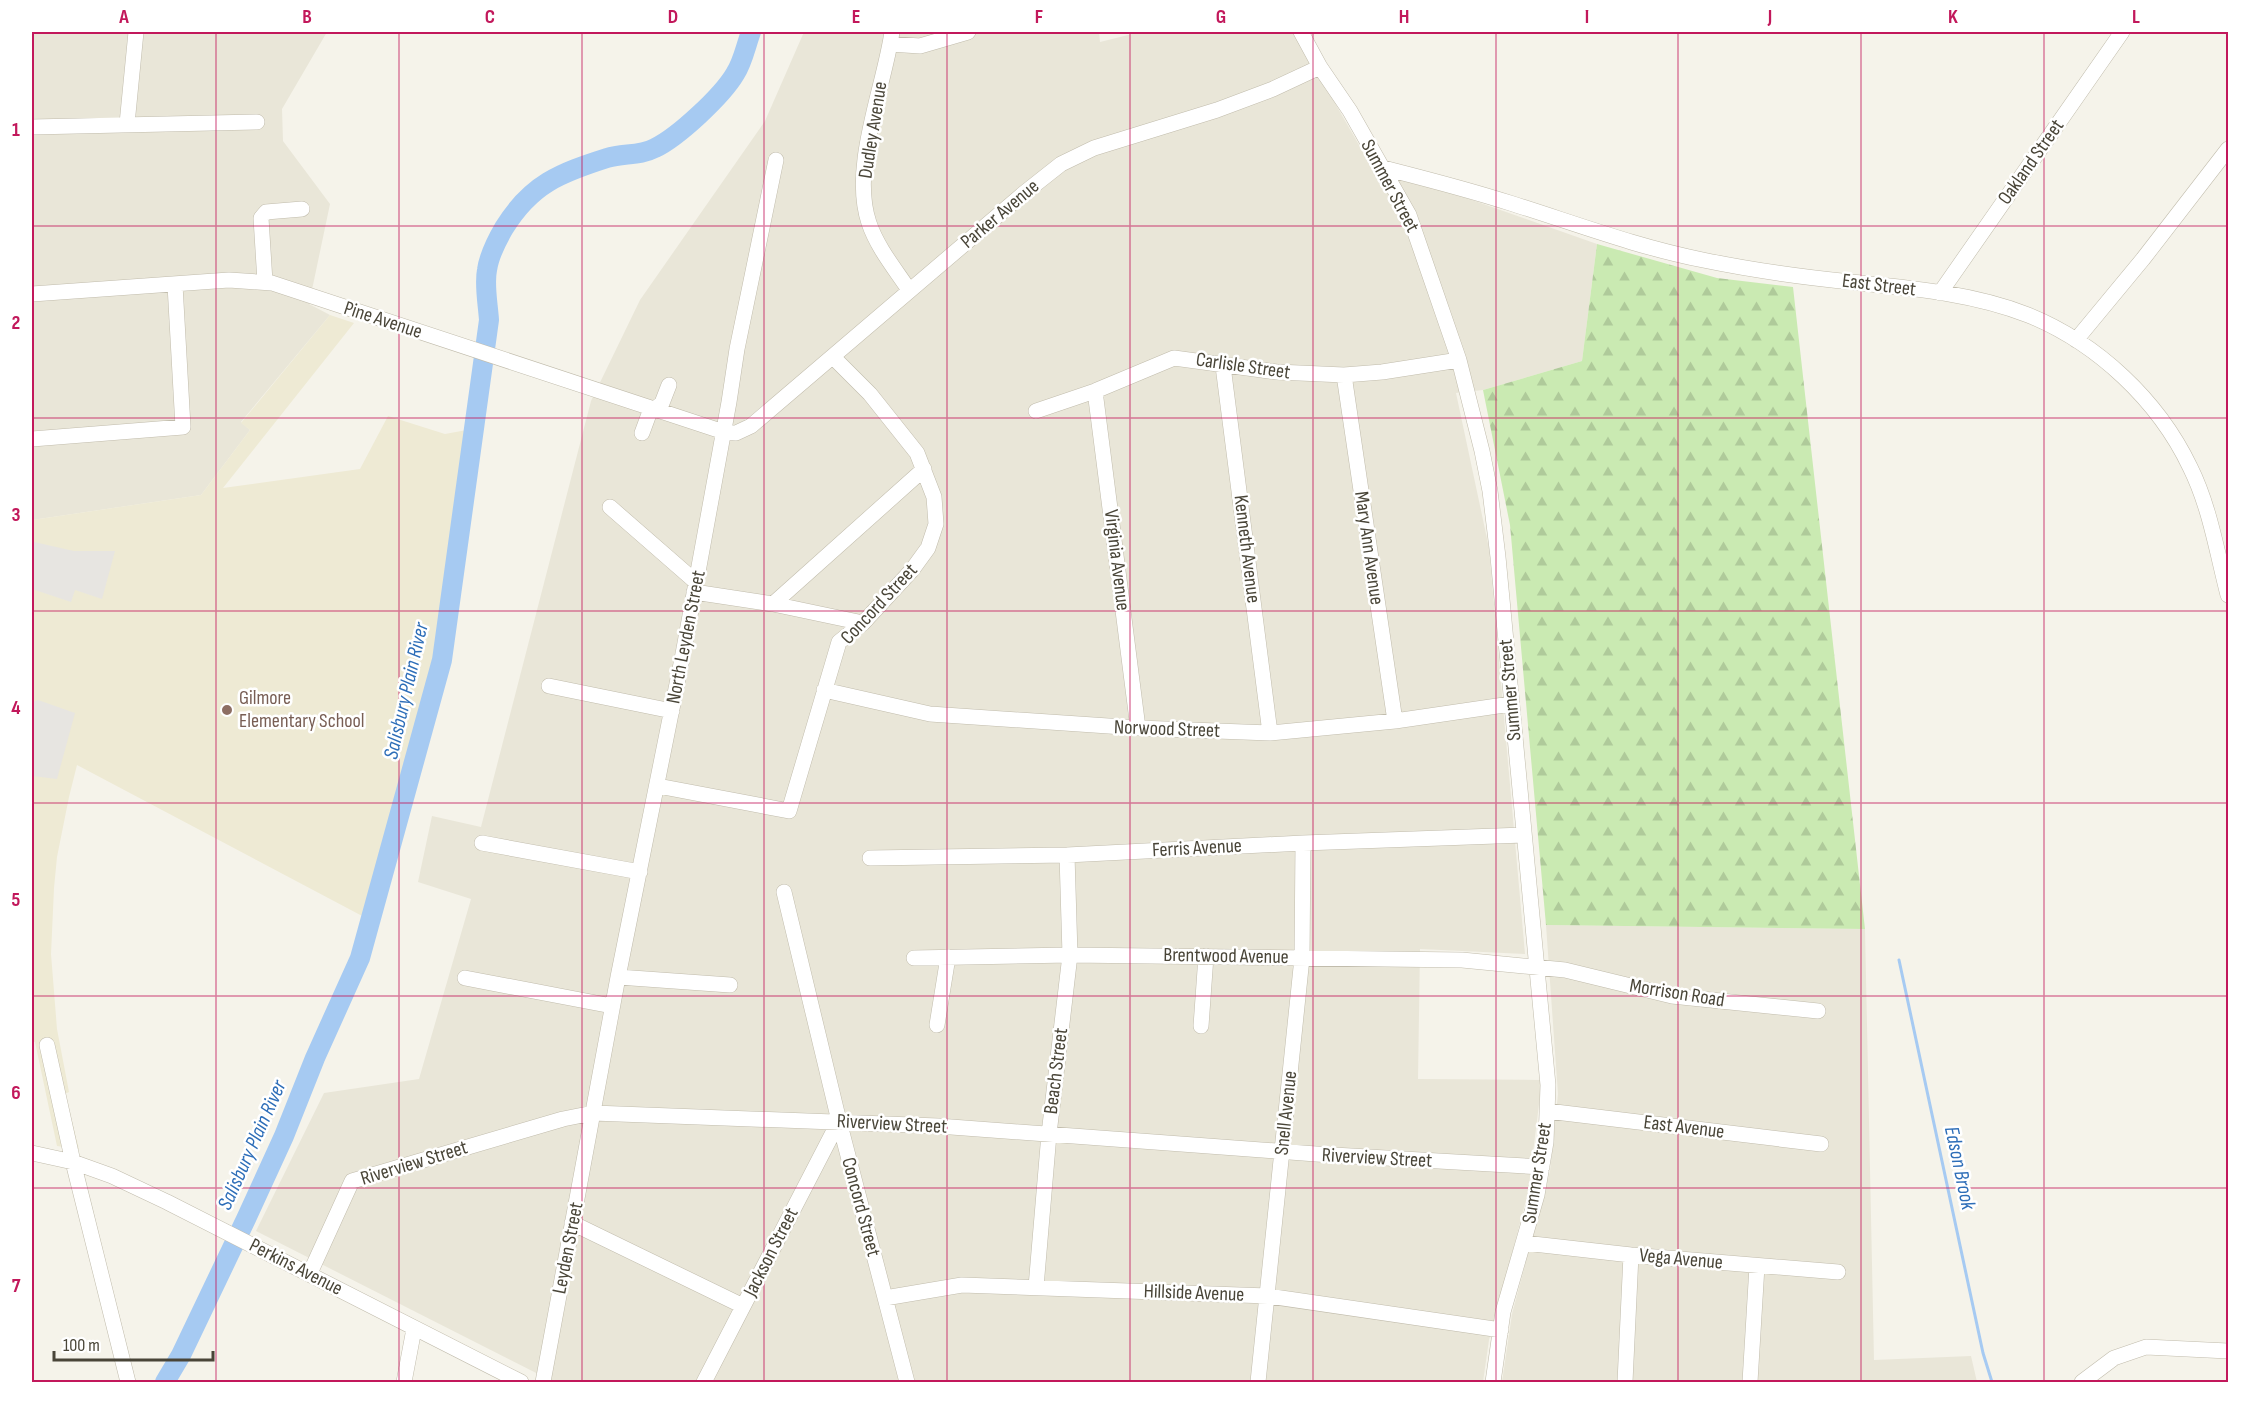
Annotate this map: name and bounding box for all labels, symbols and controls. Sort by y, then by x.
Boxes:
text: A [118,5,129,29]
text: B [302,5,312,29]
text: C [485,5,495,29]
text: D [668,5,678,29]
text: E [852,5,860,29]
text: F [1035,5,1043,29]
text: G [1216,5,1226,29]
text: H [1399,5,1409,29]
text: I [1585,5,1589,29]
text: J [1767,5,1772,29]
text: K [1948,5,1958,29]
text: L [2132,5,2140,29]
street label: Dudley Avenue [853,80,893,180]
street label: Oakland Street [1993,115,2069,209]
text: 1 [12,118,20,142]
street label: Summer Street [1356,135,1424,237]
street label: Parker Avenue [956,174,1044,254]
street label: East Street [1841,269,1917,301]
street label: Pine Avenue [341,296,425,344]
text: 2 [12,311,20,335]
street label: Carlisle Street [1194,348,1292,384]
street label: Mary Ann Avenue [1349,490,1389,606]
street label: Kenneth Avenue [1228,494,1266,604]
text: 3 [12,503,21,527]
street label: Virginia Avenue [1099,508,1135,612]
street label: Concord Street [836,559,922,649]
street label: North Leyden Street [661,568,711,706]
water label: Salisbury Plain River [378,619,434,762]
street label: Summer Street [1494,638,1526,742]
place label: Gilmore Elementary School [239,686,365,733]
text: 4 [11,696,21,720]
marker: Gilmore Elementary School [220,703,234,717]
street label: Norwood Street [1114,715,1220,743]
street label: Ferris Avenue [1152,834,1242,862]
text: 5 [12,888,21,912]
street label: Brentwood Avenue [1163,943,1289,969]
street label: Morrison Road [1628,974,1726,1012]
street label: Beach Street [1039,1027,1073,1115]
street label: Snell Avenue [1270,1070,1302,1156]
water label: Salisbury Plain River [212,1075,292,1214]
text: 6 [11,1081,21,1105]
street label: Riverview Street [836,1109,948,1139]
street label: East Avenue [1642,1110,1726,1144]
street label: Summer Street [1517,1121,1557,1225]
water label: Edson Brook [1939,1124,1981,1213]
street label: Riverview Street [358,1135,470,1191]
street label: Riverview Street [1321,1143,1433,1173]
street label: Concord Street [836,1155,886,1259]
street label: Leyden Street [547,1200,589,1296]
street label: Jackson Street [738,1204,804,1301]
street label: Perkins Avenue [245,1233,347,1301]
street label: Vega Avenue [1638,1243,1724,1275]
text: 7 [12,1274,21,1298]
street label: Hillside Avenue [1143,1279,1245,1307]
scale bar [54,1324,213,1362]
text: 100 m [63,1335,100,1356]

